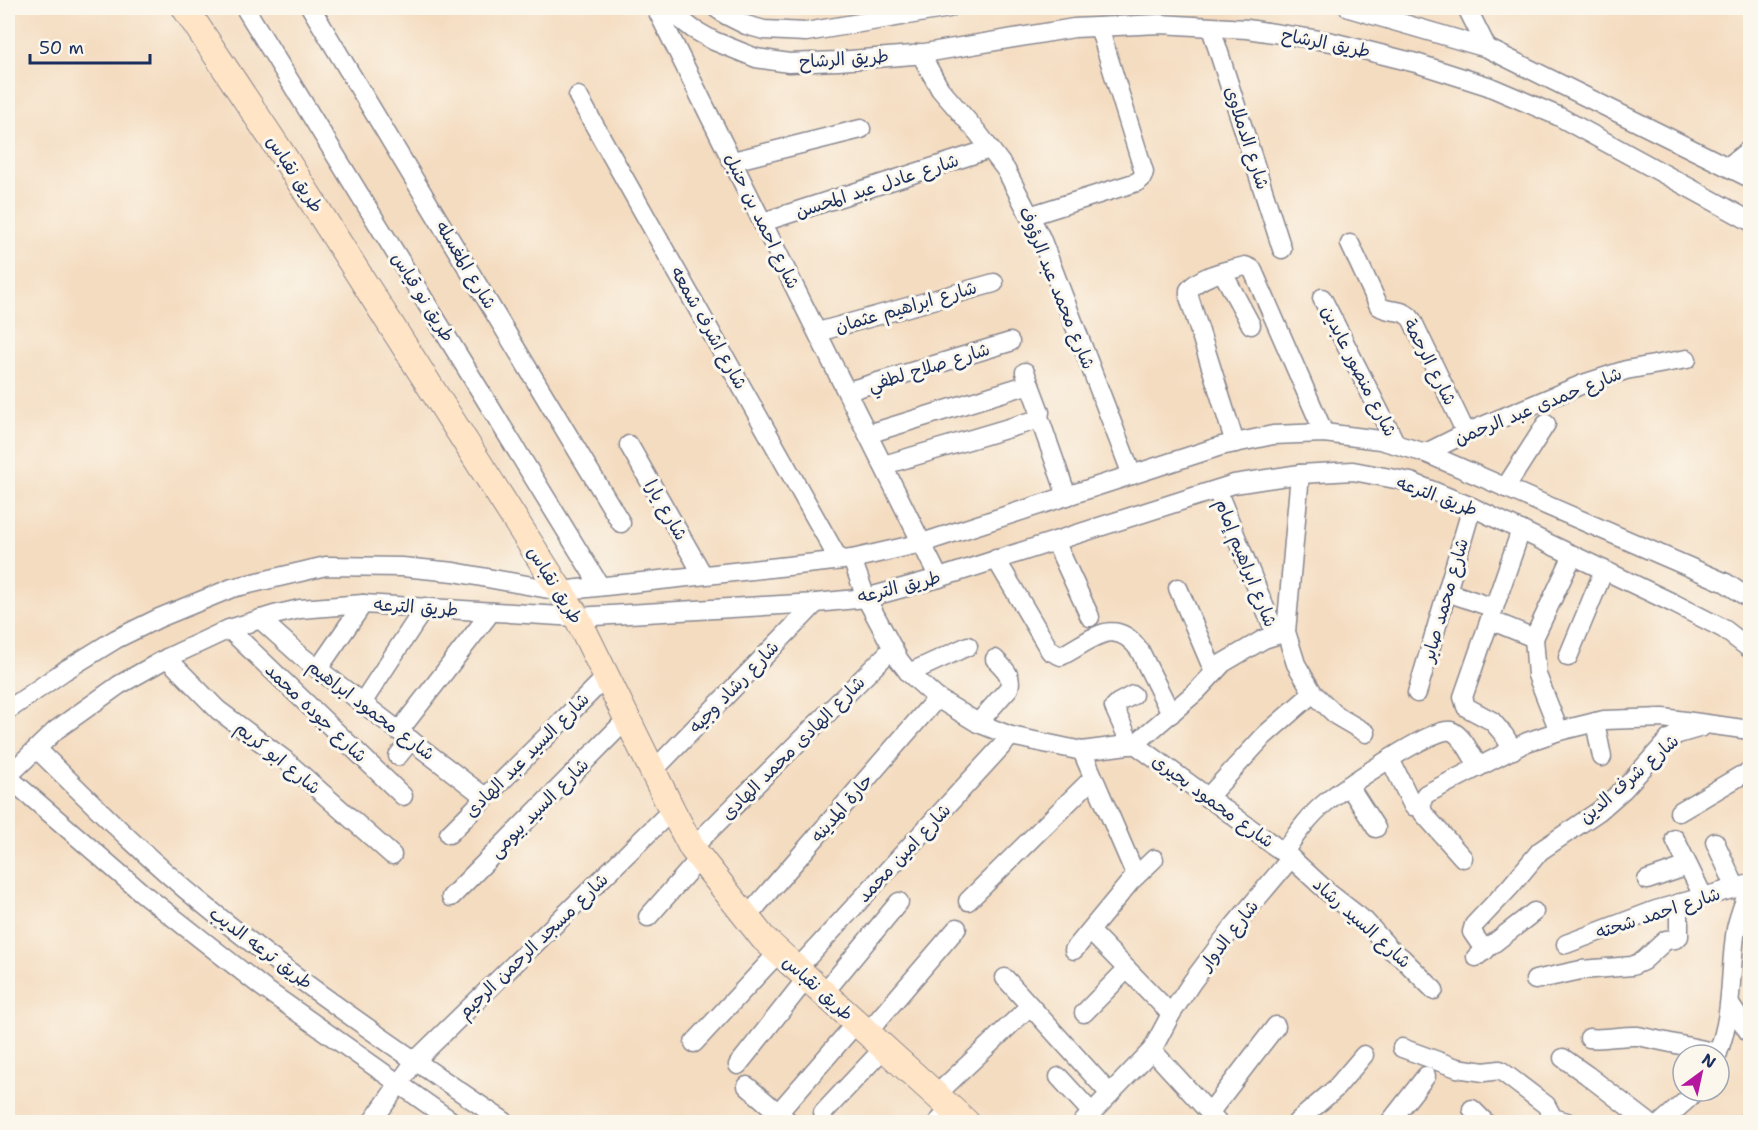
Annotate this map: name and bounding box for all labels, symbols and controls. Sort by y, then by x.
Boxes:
street label: طريق الرشاح [1280,23,1372,63]
scale bar [30,27,150,65]
text: 50 m [39,36,84,60]
street label: طريق الرشاح [798,44,890,74]
street label: شارع الدملاوى [1219,83,1275,193]
street label: طريق نقباس [261,131,329,217]
street label: شارع عادل عبد المحسن [792,148,962,224]
street label: شارع احمد بن حنبل [719,149,805,293]
street label: شارع محمد عبد الرؤوف [1013,203,1101,373]
street label: شارع المغسله [430,216,502,314]
street label: طريق نو قياس [386,248,460,346]
street label: شارع اشرف شمعه [665,262,753,394]
street label: شارع ابراهيم عثمان [832,275,980,341]
street label: شارع منصور عابدين [1316,301,1402,441]
street label: شارع الرحمة [1398,315,1462,409]
street label: شارع صلاح لطفي [865,337,994,401]
street label: شارع حمدى عبد الرحمن [1451,361,1625,451]
street label: طريق الترعه [1393,470,1481,522]
street label: شارع يارا [639,475,693,545]
street label: شارع ابراهيم إمام [1207,495,1283,632]
street label: شارع محمد صابر [1415,535,1474,667]
street label: طريق نقباس [522,542,588,628]
street label: طريق الترعه [855,565,943,609]
street label: طريق الترعه [373,592,459,622]
street label: شارع رشاد وجيه [684,635,784,739]
street label: شارع محمود ابراهيم [301,654,440,767]
street label: شارع جوده محمد [260,658,372,768]
street label: شارع الهادى محمد الهادى [716,671,870,825]
street label: شارع السيد عبد الهادى [459,687,595,823]
street label: شارع ابو كريم [229,716,326,801]
street label: شارع شرف الدين [1574,729,1684,829]
street label: شارع محمود بحيرى [1147,749,1279,853]
street label: شارع السيد بيومى [484,753,594,863]
street label: حارة المدينه [806,769,878,847]
street label: شارع امين محمد [852,798,956,908]
street label: شارع مسجد الرحمن الرحيم [453,868,615,1026]
street label: شارع السيد رشاد [1308,872,1416,974]
street label: شارع احمد شحته [1593,882,1723,944]
street label: شارع الدوار [1193,895,1264,977]
street label: طريق ترعه الديب [204,901,318,995]
street label: طريق نقباس [777,950,859,1026]
north arrow [1671,1043,1731,1103]
text: N [1698,1049,1720,1073]

